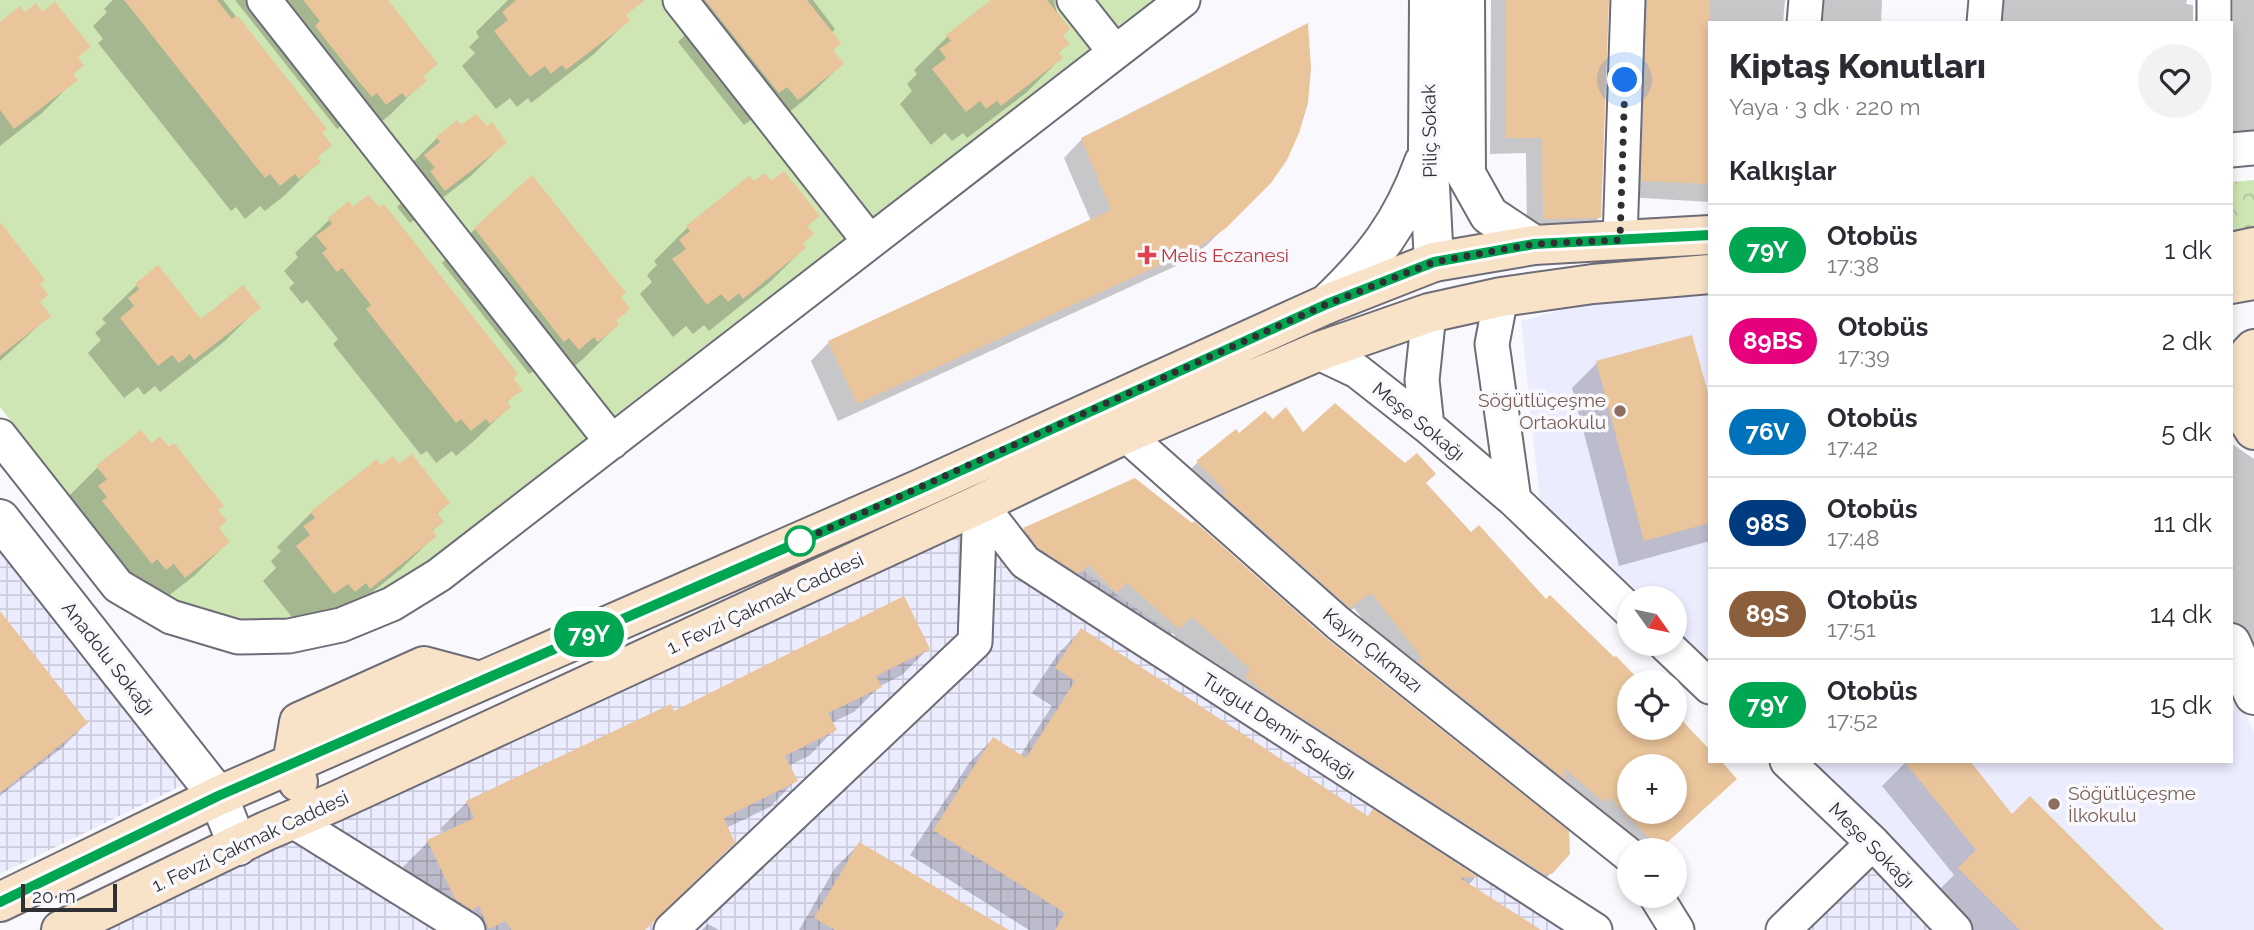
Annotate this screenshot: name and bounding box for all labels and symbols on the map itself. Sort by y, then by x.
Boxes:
your location [1607,62,1642,97]
street label: Piliç Sokak [1417,84,1441,178]
place label: Melis Eczanesi [1161,244,1289,266]
marker: Melis Eczanesi [1139,247,1155,263]
street label: Meşe Sokağı [1369,377,1469,465]
place label: Söğütlüçeşme Ortaokulu [1478,389,1606,433]
marker: Söğütlüçeşme Ortaokulu [1612,403,1628,419]
unlabelled marker [785,526,815,556]
street label: 1. Fevzi Çakmak Caddesi [663,548,867,658]
north arrow [1617,586,1687,656]
street label: Anadolu Sokağı [58,597,160,719]
street label: Kayın Çıkmazı [1319,603,1427,697]
line badge: 79Y [549,611,629,657]
street label: Turgut Demir Sokağı [1198,668,1360,784]
place label: Söğütlüçeşme İlkokulu [2068,782,2196,826]
street label: 1. Fevzi Çakmak Caddesi [148,786,352,896]
marker: Söğütlüçeşme İlkokulu [2046,796,2062,812]
street label: Meşe Sokağı [1825,798,1919,892]
scale bar [21,881,117,913]

